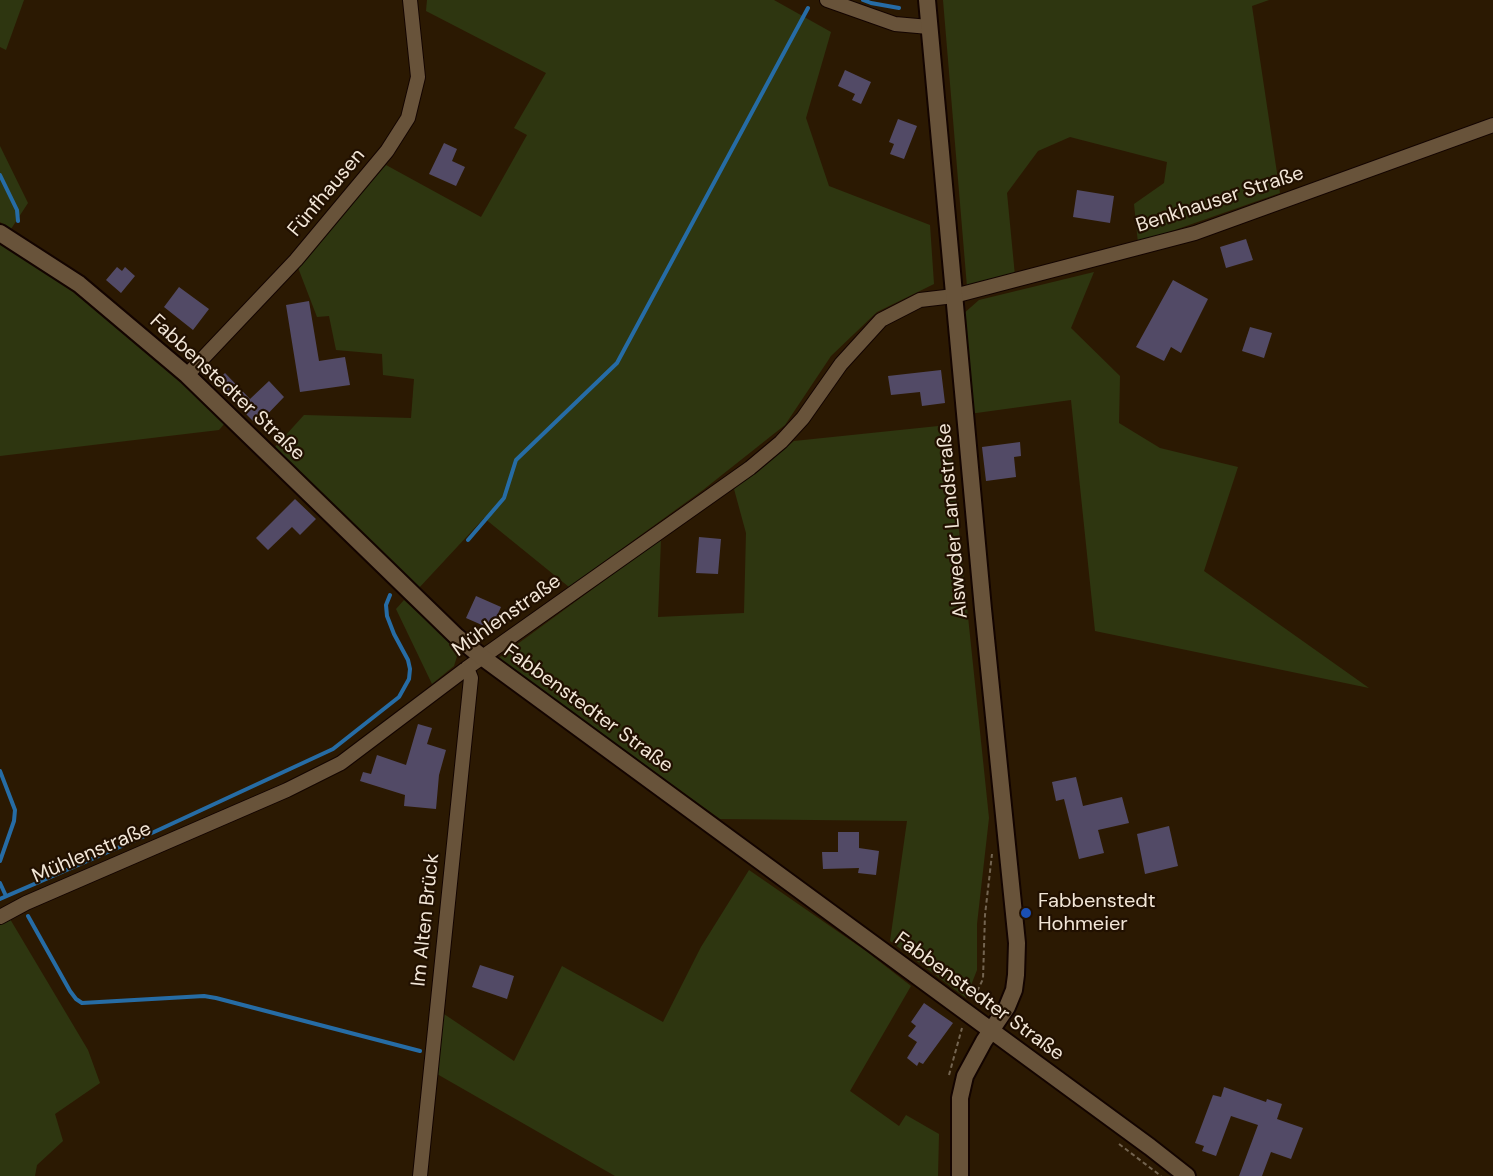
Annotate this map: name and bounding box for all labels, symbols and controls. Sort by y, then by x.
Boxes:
street label: Fünfhausen [283,144,371,242]
street label: Benkhauser Straße [1133,162,1307,238]
street label: Fabbenstedter Straße [144,310,310,466]
street label: Alsweder Landstraße [933,422,973,620]
street label: Mühlenstraße [448,570,566,662]
street label: Fabbenstedter Straße [499,639,677,779]
street label: Mühlenstraße [29,817,155,889]
street label: Im Alten Brück [407,852,445,988]
place label: Fabbenstedt Hohmeier [1038,890,1156,937]
marker: Fabbenstedt Hohmeier [1019,906,1033,920]
street label: Fabbenstedter Straße [890,927,1068,1067]

